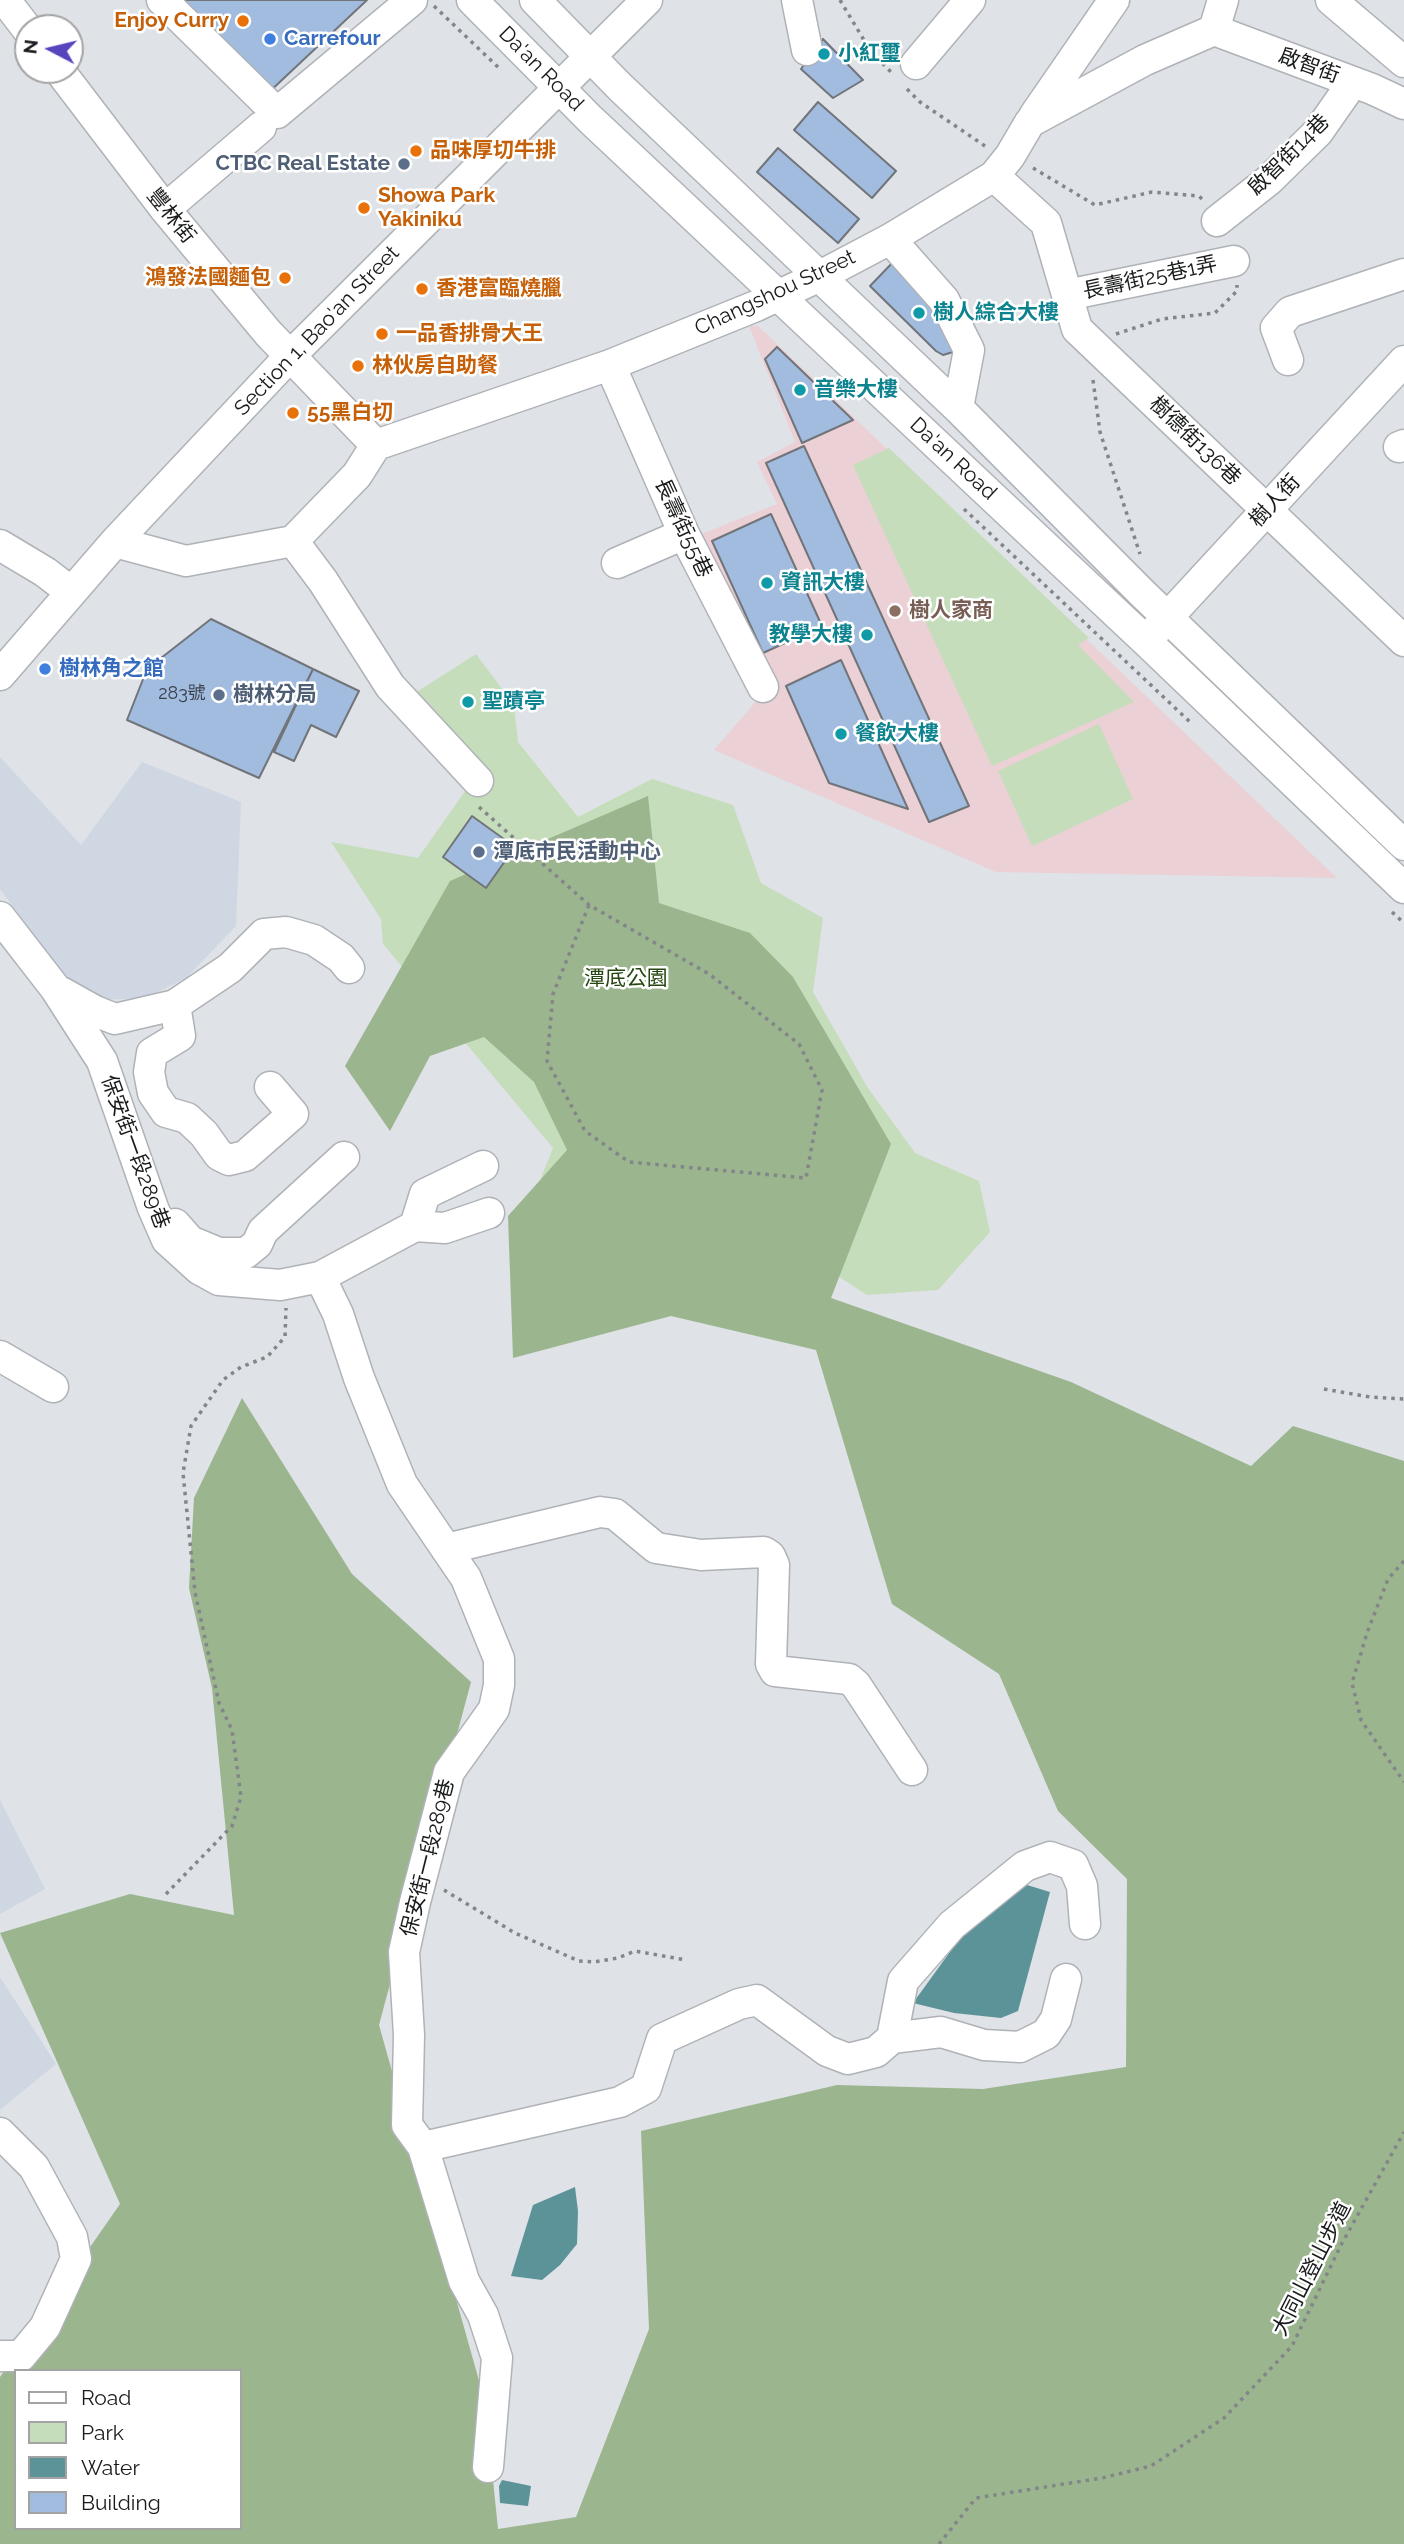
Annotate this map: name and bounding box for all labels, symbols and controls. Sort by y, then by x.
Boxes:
place label: Enjoy Curry [114,8,229,34]
marker: Enjoy Curry [235,13,251,29]
north arrow [14,14,84,84]
street label: Da'an Road [493,21,589,117]
place label: Carrefour [284,26,381,52]
marker: Carrefour [262,31,278,47]
text: N [18,38,42,55]
place label: 小紅璽 [838,41,901,67]
street label: 啟智街 [1275,43,1343,89]
marker: 小紅璽 [816,46,832,62]
street label: 啟智街14巷 [1243,109,1335,201]
place label: 品味厚切牛排 [430,138,556,164]
marker: 品味厚切牛排 [408,143,424,159]
place label: CTBC Real Estate [216,151,390,177]
marker: CTBC Real Estate [396,156,412,172]
place label: Showa Park Yakiniku [378,183,495,233]
street label: 豐林街 [141,184,201,248]
marker: Showa Park Yakiniku [356,200,372,216]
street label: Section 1, Bao'an Street [229,241,405,421]
street label: Changshou Street [691,245,859,341]
street label: 長壽街25巷1弄 [1081,251,1219,305]
place label: 鴻發法國麵包 [145,265,271,291]
marker: 鴻發法國麵包 [277,270,293,286]
place label: 香港富臨燒臘 [436,276,562,302]
marker: 香港富臨燒臘 [414,281,430,297]
place label: 樹人綜合大樓 [933,300,1059,326]
marker: 樹人綜合大樓 [911,305,927,321]
place label: 一品香排骨大王 [396,321,543,347]
marker: 一品香排骨大王 [374,326,390,342]
place label: 林伙房自助餐 [372,353,498,379]
marker: 林伙房自助餐 [350,358,366,374]
place label: 音樂大樓 [814,377,898,403]
marker: 音樂大樓 [792,382,808,398]
street label: 樹德街136巷 [1144,391,1246,491]
place label: 55黑白切 [307,400,393,426]
marker: 55黑白切 [285,405,301,421]
street label: Da'an Road [904,412,1002,506]
street label: 樹人街 [1244,469,1306,533]
street label: 長壽街55巷 [649,474,717,582]
place label: 資訊大樓 [781,570,865,596]
marker: 資訊大樓 [759,575,775,591]
place label: 樹人家商 [909,598,993,624]
marker: 樹人家商 [887,603,903,619]
place label: 教學大樓 [769,622,853,648]
marker: 教學大樓 [859,627,875,643]
place label: 樹林角之館 [59,656,164,682]
marker: 樹林角之館 [37,661,53,677]
place label: 樹林分局 [233,682,317,708]
house number: 283號 [158,683,206,705]
marker: 樹林分局 [211,687,227,703]
place label: 聖蹟亭 [482,689,545,715]
marker: 聖蹟亭 [460,694,476,710]
place label: 餐飲大樓 [855,721,939,747]
marker: 餐飲大樓 [833,726,849,742]
place label: 潭底市民活動中心 [493,839,661,865]
marker: 潭底市民活動中心 [471,844,487,860]
park label: 潭底公園 [584,966,668,992]
street label: 保安街一段289巷 [96,1072,174,1232]
street label: 保安街一段289巷 [396,1777,460,1939]
street label: 大同山登山步道 [1267,2198,1357,2340]
legend [14,2369,242,2530]
text: Road [81,2385,131,2410]
text: Park [81,2420,124,2445]
text: Water [81,2455,140,2480]
text: Building [81,2490,161,2515]

